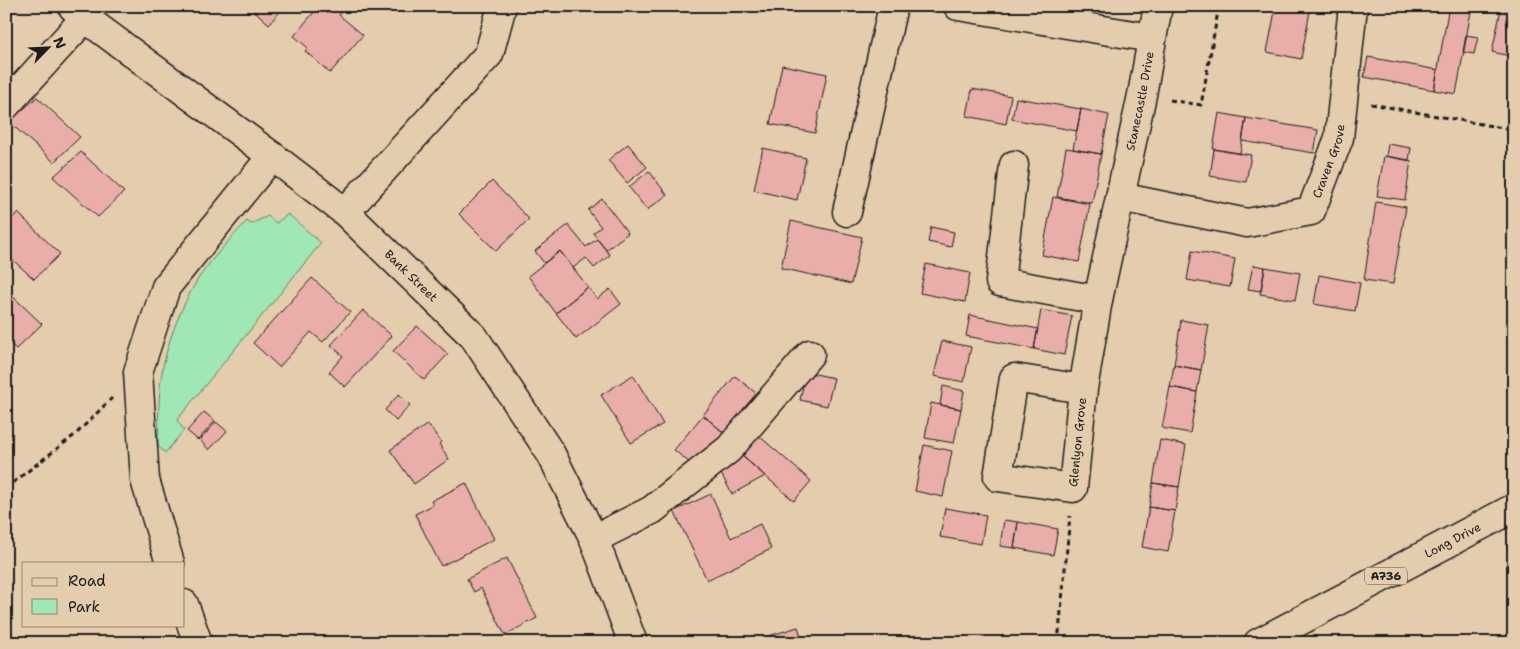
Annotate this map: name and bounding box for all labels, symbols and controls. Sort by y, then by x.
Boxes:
north arrow [22,22,72,72]
text: N [49,34,70,51]
street label: Stanecastle Drive [1122,50,1158,152]
street label: Craven Grove [1309,123,1348,200]
street label: Bank Street [381,247,441,305]
street label: Glenlyon Grove [1065,397,1090,488]
street label: Long Drive [1422,519,1484,562]
legend [22,562,185,626]
road number: A736 [1365,568,1407,584]
text: Road [68,571,106,591]
text: Park [68,597,100,617]

